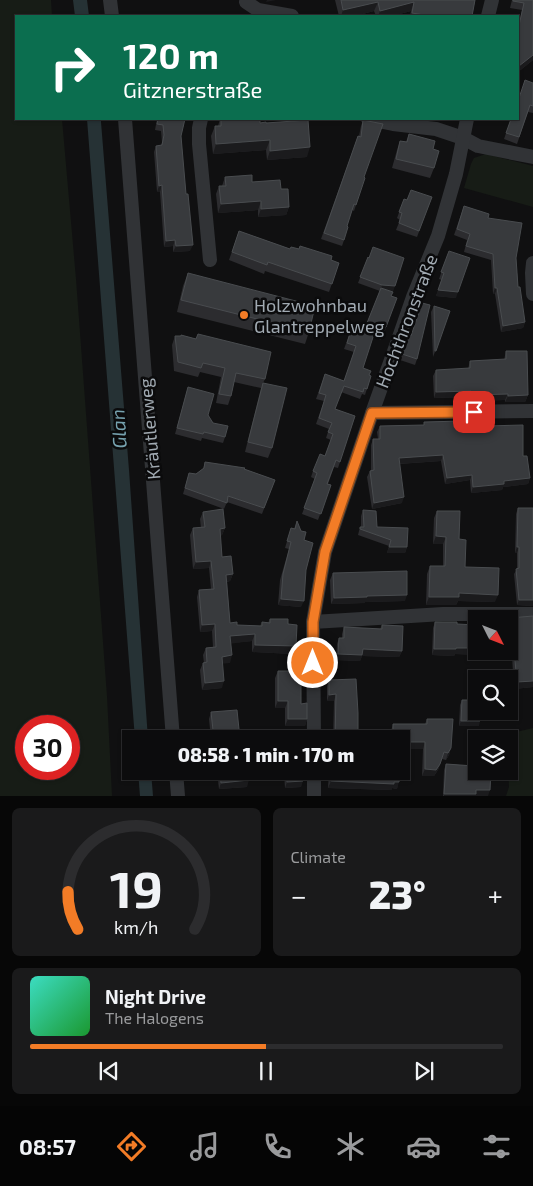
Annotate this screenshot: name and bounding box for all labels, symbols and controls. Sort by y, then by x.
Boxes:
text: 120 m [123,34,219,76]
icon: right [40,35,105,100]
text: Gitznerstraße [123,76,262,102]
street label: Hochthronstraße [370,251,442,391]
place label: Holzwohnbau Glantreppelweg [254,294,385,337]
marker: Holzwohnbau Glantreppelweg [238,309,250,321]
street label: Kräutlerweg [134,377,164,481]
pin [453,391,495,433]
icon: arrive [460,398,488,426]
water label: Glan [105,409,131,449]
north arrow [468,610,518,660]
map controls [468,610,518,780]
position arrow [286,636,338,688]
button: search [468,670,518,720]
speed limit sign: 30 [15,715,80,780]
button: layers [468,730,518,780]
text: 08:58 · 1 min · 170 m [178,743,354,766]
text: Climate [291,847,346,866]
text: 19 [110,856,163,918]
text: 23° [369,871,426,917]
text: − [291,878,307,912]
text: + [488,878,503,912]
text: km/h [114,916,158,938]
text: Night Drive [105,985,206,1008]
text: The Halogens [105,1008,204,1027]
icon: previous [95,1057,123,1085]
icon: pause [252,1057,280,1085]
icon: next [410,1057,438,1085]
icon: directions [114,1129,149,1164]
icon: music [187,1129,222,1164]
icon: phone [260,1129,295,1164]
icon: climate [333,1129,368,1164]
icon: car [406,1129,441,1164]
icon: filters [479,1129,514,1164]
text: 08:57 [19,1133,76,1159]

